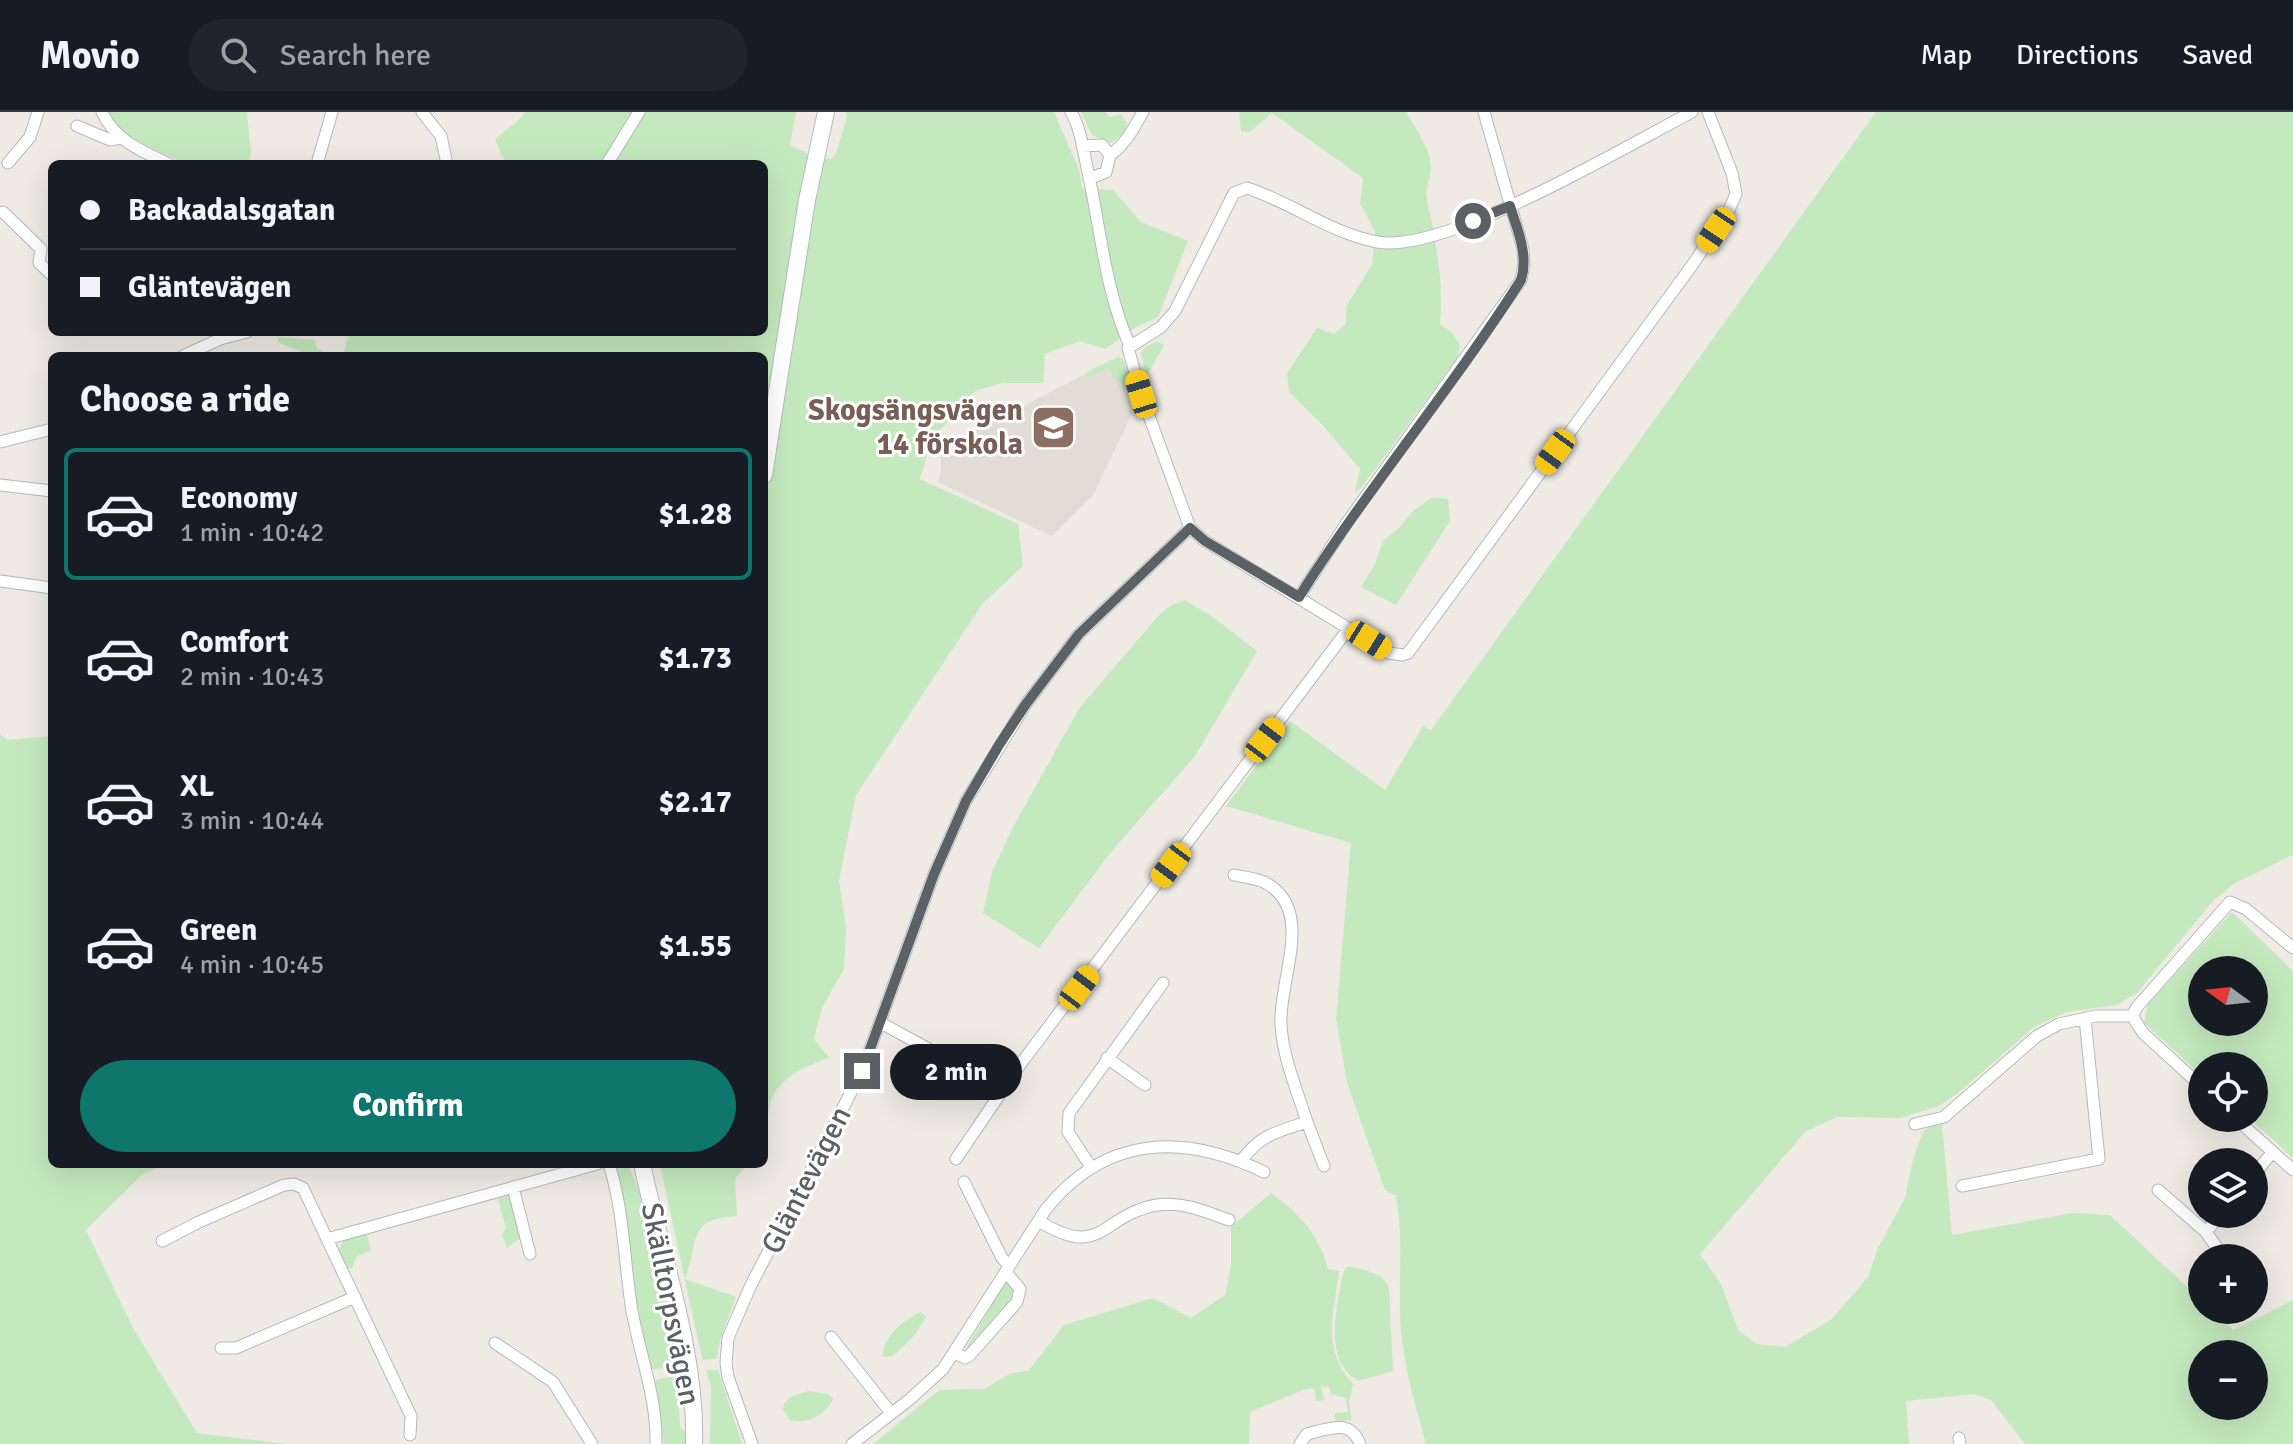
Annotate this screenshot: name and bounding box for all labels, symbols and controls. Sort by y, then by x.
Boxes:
search box [188,19,748,91]
text: Movio [40,32,140,79]
icon: search [216,33,260,77]
text: Search here [280,37,431,74]
text: Map [1920,38,1972,72]
text: Directions [2016,38,2138,72]
text: Saved [2182,38,2253,72]
text: Backadalsgatan [128,192,335,229]
route start [1455,203,1491,239]
car [1693,203,1739,257]
text: Gläntevägen [128,269,292,306]
car [1123,368,1159,420]
text: Choose a ride [80,377,290,422]
place label: Skogsängsvägen 14 förskola [808,392,1023,463]
school or university icon: Skogsängsvägen 14 förskola [1030,403,1078,451]
car [1531,426,1579,478]
icon: car [84,478,156,550]
text: Economy [180,480,297,517]
text: $1.28 [659,496,732,533]
text: 1 min · 10:42 [180,517,324,549]
car [1342,617,1396,663]
icon: car [84,622,156,694]
text: Comfort [180,624,289,661]
text: $1.73 [659,640,732,677]
text: 2 min · 10:43 [180,661,324,693]
car [1241,714,1289,766]
icon: car [84,766,156,838]
text: XL [180,768,214,805]
text: $2.17 [659,784,732,821]
text: 3 min · 10:44 [180,805,324,837]
car [1147,839,1195,891]
icon: car [84,910,156,982]
text: Green [180,912,257,949]
text: $1.55 [659,928,732,965]
text: 4 min · 10:45 [180,949,324,981]
north arrow [2188,956,2268,1036]
map controls [2188,956,2268,1420]
car [1055,962,1103,1014]
callout: 2 min [890,1043,1022,1099]
button: locate [2188,1052,2268,1132]
route end [844,1053,880,1089]
text: 2 min [925,1056,987,1088]
button: Confirm [80,1060,736,1152]
street label: Gläntevägen [754,1100,859,1260]
button: layers [2188,1148,2268,1228]
street label: Skälltorpsvägen [633,1200,708,1408]
button: + [2188,1244,2268,1324]
button: − [2188,1340,2268,1420]

